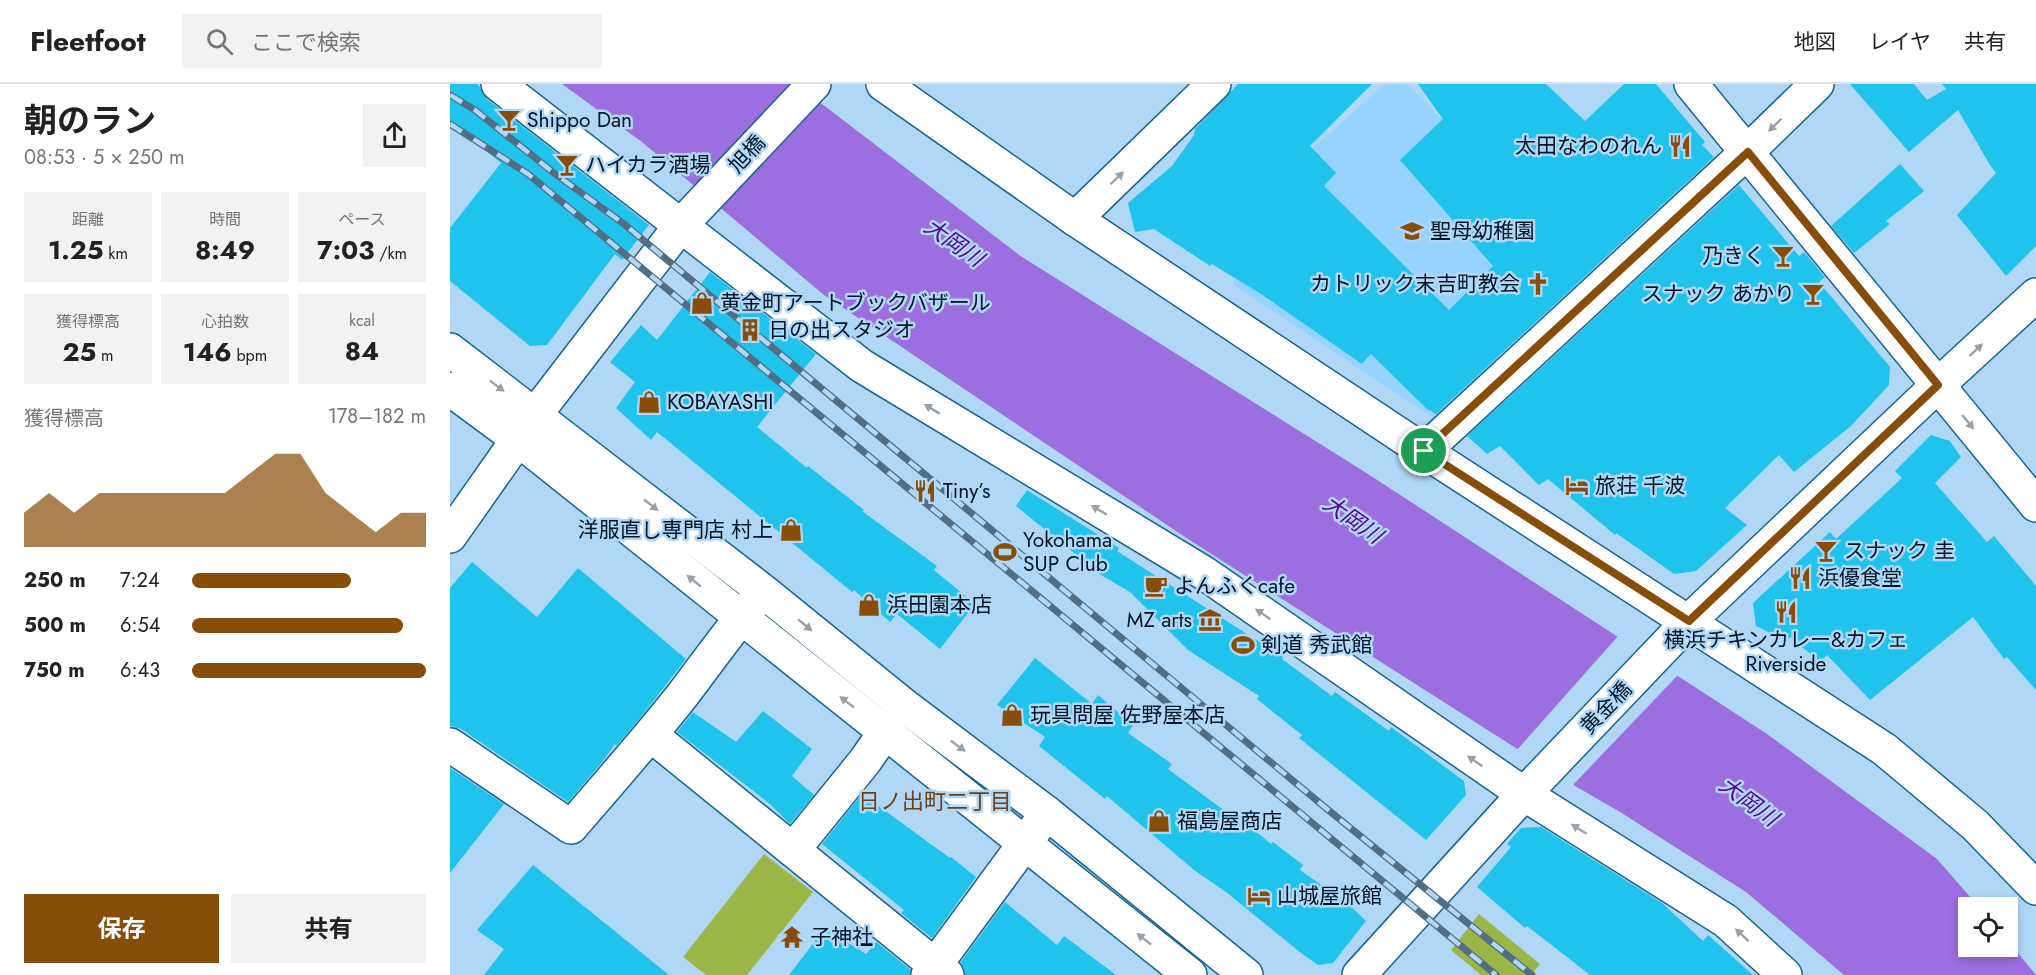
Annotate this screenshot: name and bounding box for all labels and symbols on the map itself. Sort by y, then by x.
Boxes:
place label: Shippo Dan [527,105,632,135]
bar icon: Shippo Dan [496,107,522,133]
one-way arrow [1768,117,1782,131]
street label: 旭橋 [722,128,772,180]
place label: 太田なわのれん [1515,131,1662,161]
restaurant icon: 太田なわのれん [1667,133,1693,159]
place label: ハイカラ酒場 [585,150,711,180]
bar icon: ハイカラ酒場 [554,152,580,178]
one-way arrow [1110,171,1125,185]
water label: 大岡川 [918,210,992,275]
place label: 聖母幼稚園 [1430,216,1535,246]
school or university icon: 聖母幼稚園 [1399,218,1425,244]
place label: 乃きく [1702,241,1765,271]
bar icon: 乃きく [1770,243,1796,269]
place label: カトリック末吉町教会 [1310,269,1520,299]
church icon: カトリック末吉町教会 [1525,271,1551,297]
place label: スナック あかり [1642,279,1795,309]
bar icon: スナック あかり [1800,281,1826,307]
place label: 黄金町アートブックバザール [720,288,991,318]
shop icon: 黄金町アートブックバザール [689,290,715,316]
place label: 日の出スタジオ [768,315,915,345]
building icon: 日の出スタジオ [737,317,763,343]
one-way arrow [1968,343,1983,357]
one-way arrow [489,379,504,391]
place label: KOBAYASHI [667,387,773,417]
shop icon: KOBAYASHI [636,389,662,415]
one-way arrow [924,403,940,414]
one-way arrow [1961,414,1974,429]
pin [1398,425,1449,476]
place label: 旅荘 千波 [1595,471,1685,501]
hotel icon: 旅荘 千波 [1564,473,1590,499]
place label: Tiny’s [943,476,991,506]
restaurant icon: Tiny’s [912,478,938,504]
water label: 大岡川 [1317,487,1391,552]
one-way arrow [643,498,659,511]
one-way arrow [1091,504,1107,515]
place label: 洋服直し専門店 村上 [578,515,773,545]
shop icon: 洋服直し専門店 村上 [778,517,804,543]
place label: Yokohama SUP Club [1023,525,1112,579]
place label: スナック 圭 [1844,536,1955,566]
bar icon: スナック 圭 [1813,538,1839,564]
sports icon: Yokohama SUP Club [992,539,1018,565]
place label: 浜優食堂 [1818,563,1902,593]
restaurant icon: 浜優食堂 [1787,565,1813,591]
place label: よんふくcafe [1174,571,1295,601]
cafe icon: よんふくcafe [1143,573,1169,599]
one-way arrow [686,575,701,587]
place label: 浜田園本店 [887,590,992,620]
shop icon: 浜田園本店 [856,592,882,618]
restaurant icon: 横浜チキンカレー&カフェ Riverside [1773,599,1799,625]
place label: MZ arts [1126,605,1192,635]
museum icon: MZ arts [1197,607,1223,633]
one-way arrow [1256,608,1272,620]
one-way arrow [797,618,812,630]
place label: 横浜チキンカレー&カフェ Riverside [1664,625,1908,679]
place label: 剣道 秀武館 [1261,630,1372,660]
sports icon: 剣道 秀武館 [1230,632,1256,658]
street label: 黄金橋 [1573,675,1639,741]
one-way arrow [839,696,854,708]
place label: 玩具問屋 佐野屋本店 [1030,700,1225,730]
shop icon: 玩具問屋 佐野屋本店 [999,702,1025,728]
one-way arrow [950,739,965,751]
one-way arrow [1468,755,1484,767]
water label: 大岡川 [1713,769,1787,835]
district label: 日ノ出町二丁目 [858,785,1012,817]
place label: 福島屋商店 [1177,806,1282,836]
shop icon: 福島屋商店 [1146,808,1172,834]
one-way arrow [1571,823,1587,834]
place label: 山城屋旅館 [1277,881,1382,911]
hotel icon: 山城屋旅館 [1246,883,1272,909]
place label: 子神社 [810,922,873,952]
temple icon: 子神社 [779,924,805,950]
one-way arrow [1734,928,1749,942]
one-way arrow [1137,933,1152,945]

